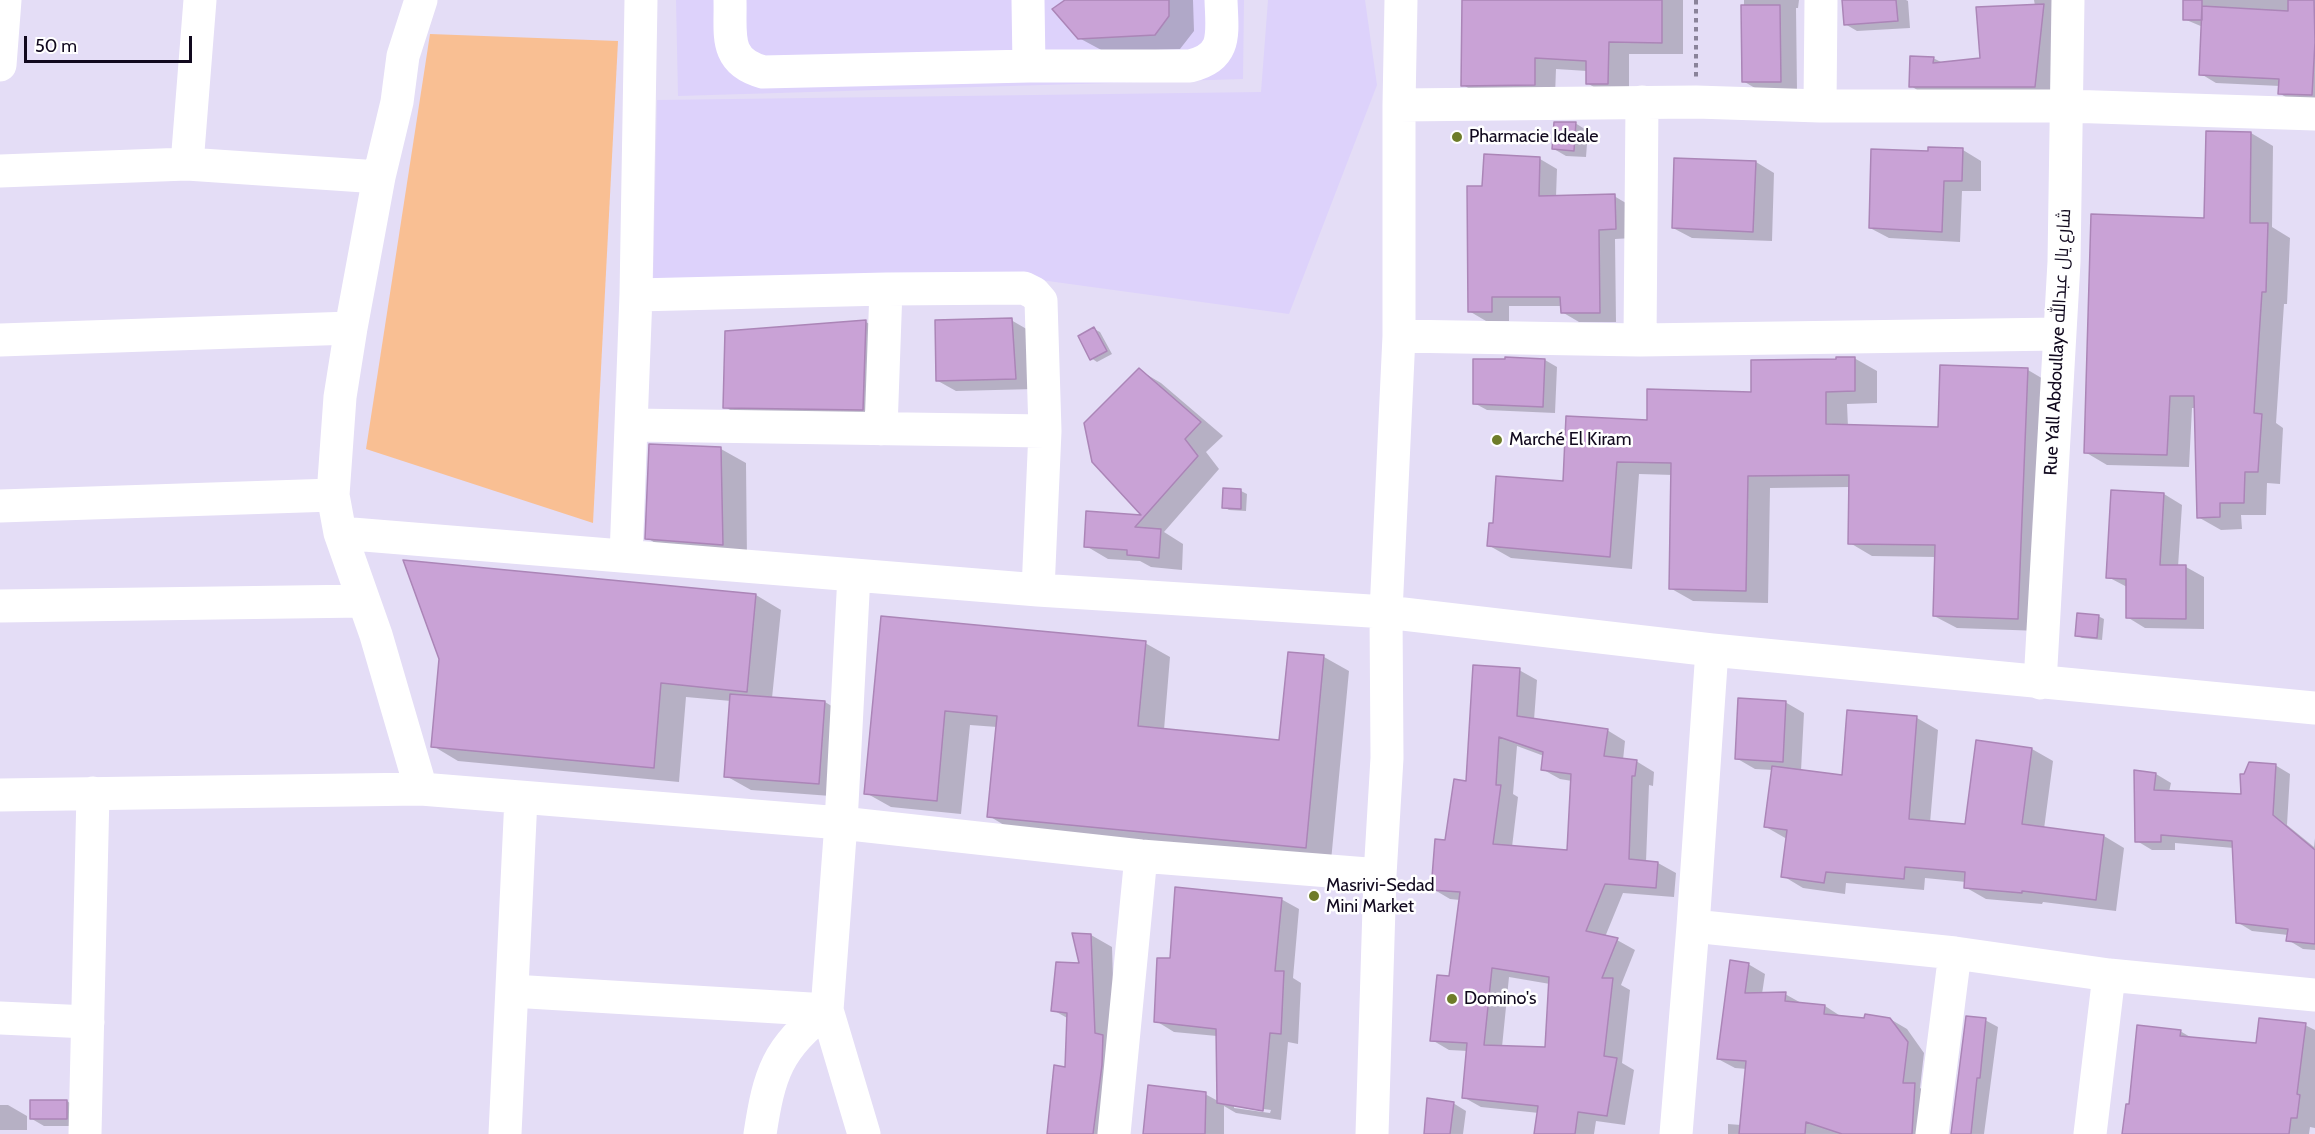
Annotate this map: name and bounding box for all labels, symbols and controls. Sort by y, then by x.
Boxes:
scale bar [27,24,195,62]
text: 50 m [35,35,77,57]
place label: Pharmacie Ideale [1469,126,1599,148]
marker: Pharmacie Ideale [1450,130,1464,144]
street label: Rue Yall Abdoullaye شارع يال عبدالله [2040,208,2076,476]
place label: Marché El Kiram [1509,429,1631,451]
marker: Marché El Kiram [1490,433,1504,447]
place label: Masrivi-Sedad Mini Market [1326,875,1435,918]
marker: Masrivi-Sedad Mini Market [1307,889,1321,903]
place label: Domino's [1464,988,1536,1010]
marker: Domino's [1445,992,1459,1006]

